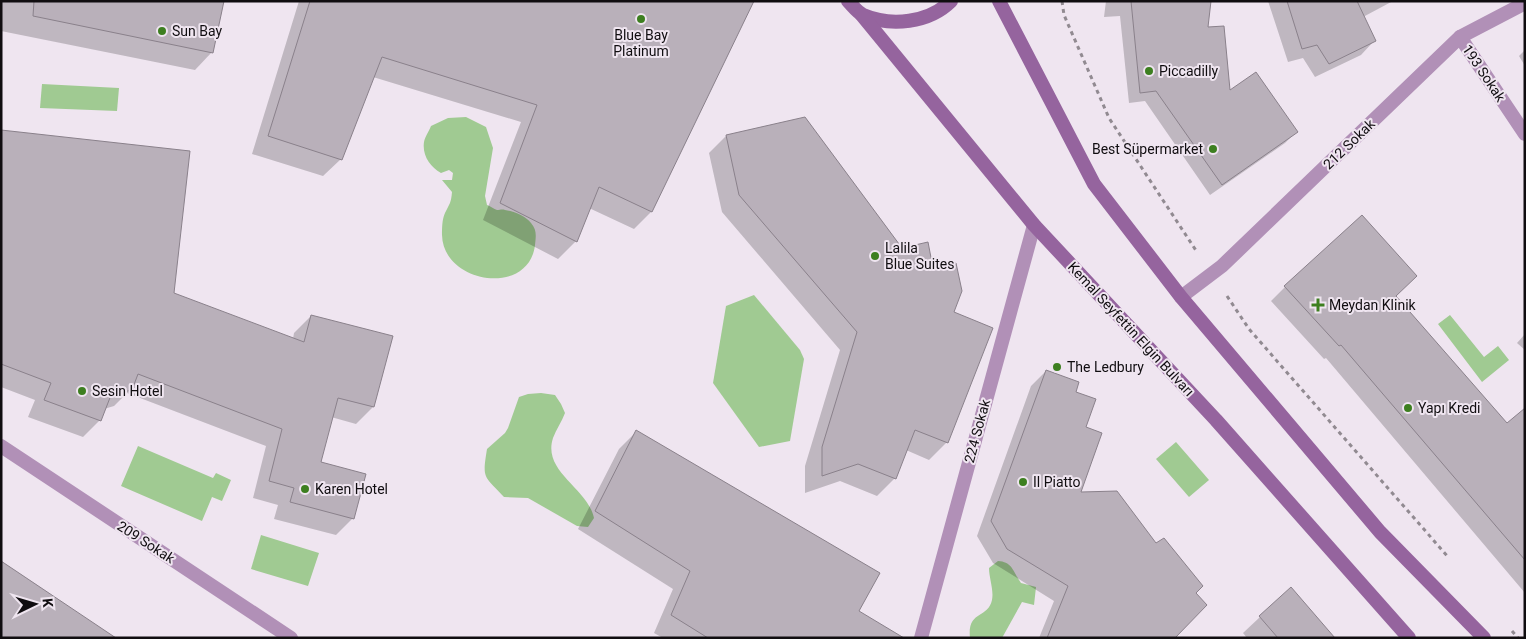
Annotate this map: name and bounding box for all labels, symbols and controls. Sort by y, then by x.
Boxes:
marker: Blue Bay Platinum [635,13,647,25]
place label: Sun Bay [172,23,222,39]
marker: Sun Bay [156,25,168,37]
place label: Blue Bay Platinum [613,27,669,59]
street label: 193 Sokak [1459,42,1509,105]
place label: Piccadilly [1159,63,1219,79]
marker: Piccadilly [1143,65,1155,77]
street label: 212 Sokak [1320,115,1379,172]
place label: Best Süpermarket [1092,141,1203,157]
marker: Best Süpermarket [1207,143,1219,155]
place label: Lalila Blue Suites [885,240,954,272]
marker: Lalila Blue Suites [869,250,881,262]
street label: Kemal Seyfettin Elgin Bulvarı [1065,259,1197,399]
place label: Meydan Klinik [1329,297,1417,313]
marker: Meydan Klinik [1311,298,1325,312]
place label: The Ledbury [1067,359,1144,375]
marker: The Ledbury [1051,361,1063,373]
place label: Sesin Hotel [92,383,163,399]
marker: Sesin Hotel [76,385,88,397]
street label: 224 Sokak [961,397,993,465]
place label: Yapı Kredi [1418,400,1480,416]
marker: Yapı Kredi [1402,402,1414,414]
place label: Il Piatto [1033,474,1081,490]
marker: Il Piatto [1017,476,1029,488]
place label: Karen Hotel [315,481,388,497]
marker: Karen Hotel [299,483,311,495]
street label: 209 Sokak [114,518,178,567]
north arrow [10,579,60,629]
text: K [40,598,56,608]

